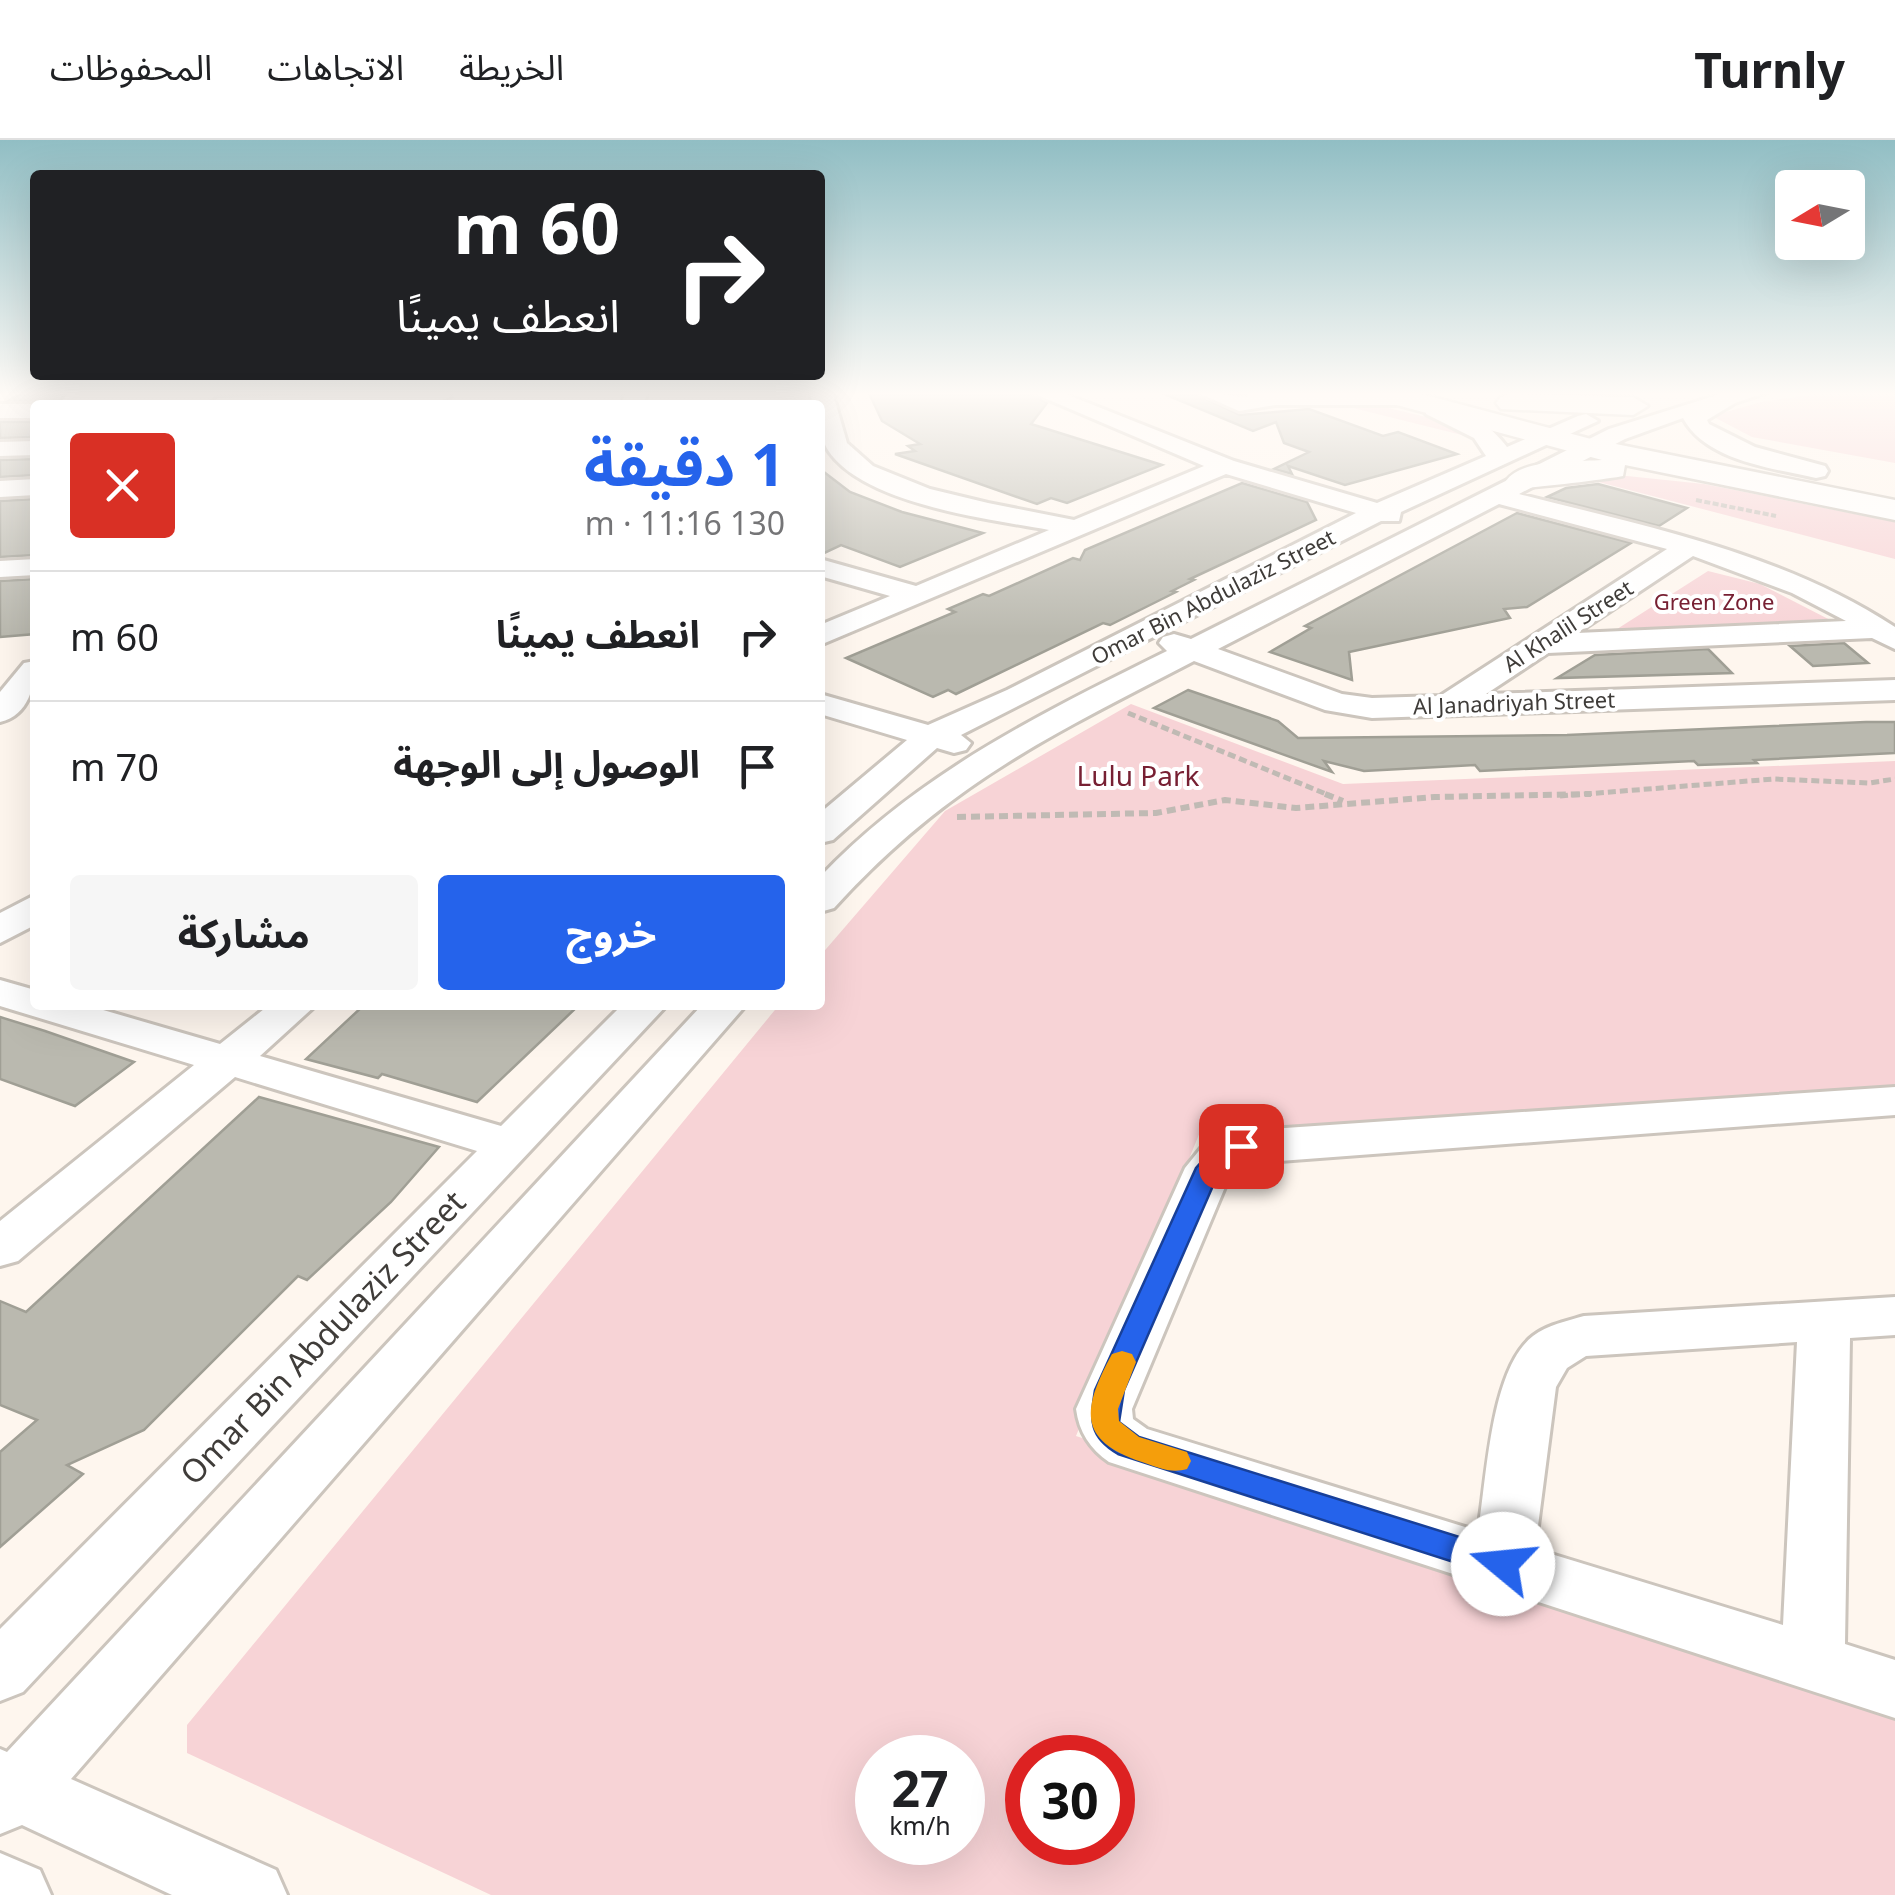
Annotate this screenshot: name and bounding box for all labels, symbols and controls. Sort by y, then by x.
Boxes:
text: Turnly [1694,37,1845,102]
text: المحفوظات [50,43,212,90]
text: الاتجاهات [267,43,404,90]
text: الخريطة [459,43,564,90]
north arrow [1775,170,1865,260]
map controls [1775,170,1865,260]
text: 60 m [453,179,620,275]
icon: right [655,210,785,340]
text: انعطف يمينًا [396,284,620,345]
text: 1 دقيقة [584,422,785,504]
button: close [70,433,175,538]
text: 130 m · 11:16 [585,501,785,544]
street label: Omar Bin Abdulaziz Street [1085,521,1340,671]
street label: Al Khalil Street [1497,572,1638,678]
park label: Green Zone [1654,586,1774,616]
text: انعطف يمينًا [496,607,700,659]
icon: right [730,609,785,664]
text: 60 m [70,610,159,662]
street label: Al Janadriyah Street [1412,683,1616,721]
text: الوصول إلى الوجهة [393,737,700,789]
icon: arrive [730,739,785,794]
text: 70 m [70,740,159,792]
park label: Lulu Park [1077,756,1200,794]
button: مشاركة [70,875,418,990]
button: خروج [438,875,785,990]
pin [1199,1104,1284,1189]
icon: arrive [1214,1119,1269,1174]
street label: Omar Bin Abdulaziz Street [170,1181,474,1493]
position arrow [1451,1512,1555,1616]
speed limit sign: 30 [1005,1735,1135,1865]
text: 27 [891,1754,949,1822]
text: km/h [889,1808,951,1842]

